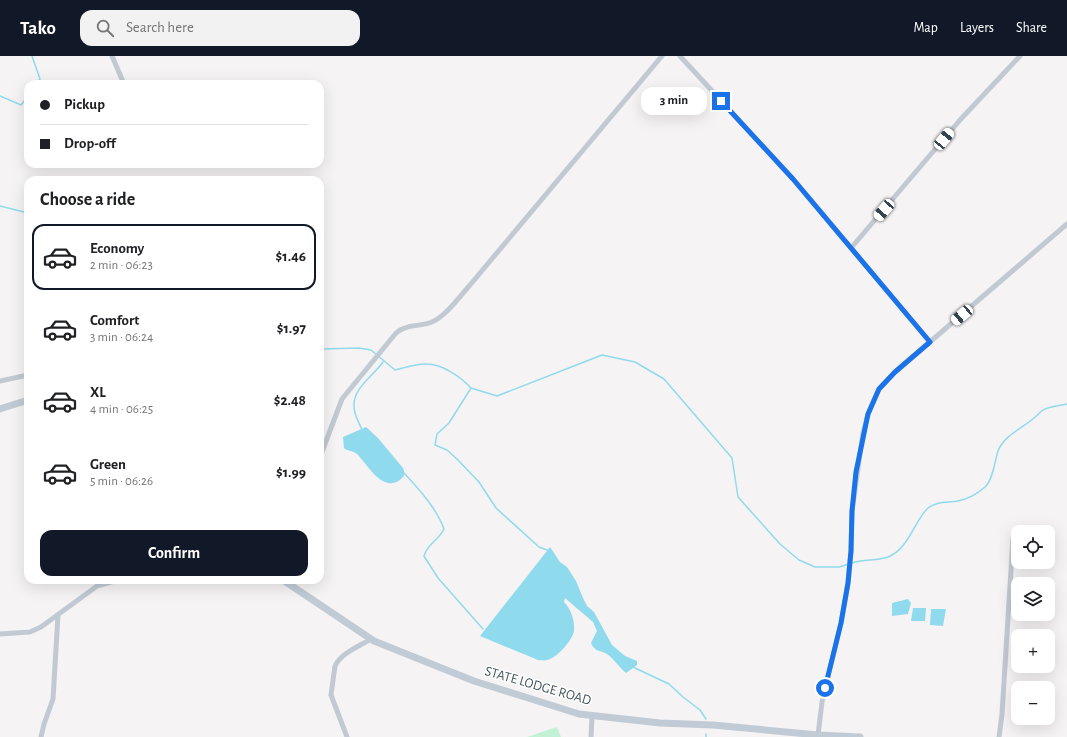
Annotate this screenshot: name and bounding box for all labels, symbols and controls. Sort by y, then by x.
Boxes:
search box [80,10,360,46]
icon: search [94,17,116,39]
text: Tako [20,19,56,38]
text: Search here [126,20,194,35]
text: Map [913,21,938,35]
text: Layers [960,21,994,35]
text: Share [1016,21,1047,35]
callout: 3 min [641,87,707,115]
route end [712,92,730,110]
text: 3 min [660,94,688,107]
text: Pickup [64,97,105,112]
car [932,126,956,152]
text: Drop-off [64,136,116,151]
text: Choose a ride [40,191,135,209]
car [872,197,896,223]
icon: car [42,239,78,275]
text: Economy [90,241,144,256]
text: $1.46 [276,249,306,264]
text: 2 min · 06:23 [90,259,153,272]
car [949,303,975,327]
icon: car [42,311,78,347]
text: Comfort [90,313,139,328]
text: $1.97 [277,321,306,336]
text: 3 min · 06:24 [90,331,153,344]
icon: car [42,383,78,419]
text: XL [90,385,106,400]
text: $2.48 [274,393,306,408]
text: 4 min · 06:25 [90,403,153,416]
icon: car [42,455,78,491]
text: Green [90,457,126,472]
text: $1.99 [276,465,306,480]
text: 5 min · 06:26 [90,475,153,488]
map controls [1011,525,1055,725]
button: locate [1011,525,1055,569]
button: Confirm [40,530,308,576]
button: layers [1011,577,1055,621]
button: + [1011,629,1055,673]
street label: STATE LODGE ROAD [483,664,593,708]
route start [816,679,834,697]
button: − [1011,681,1055,725]

